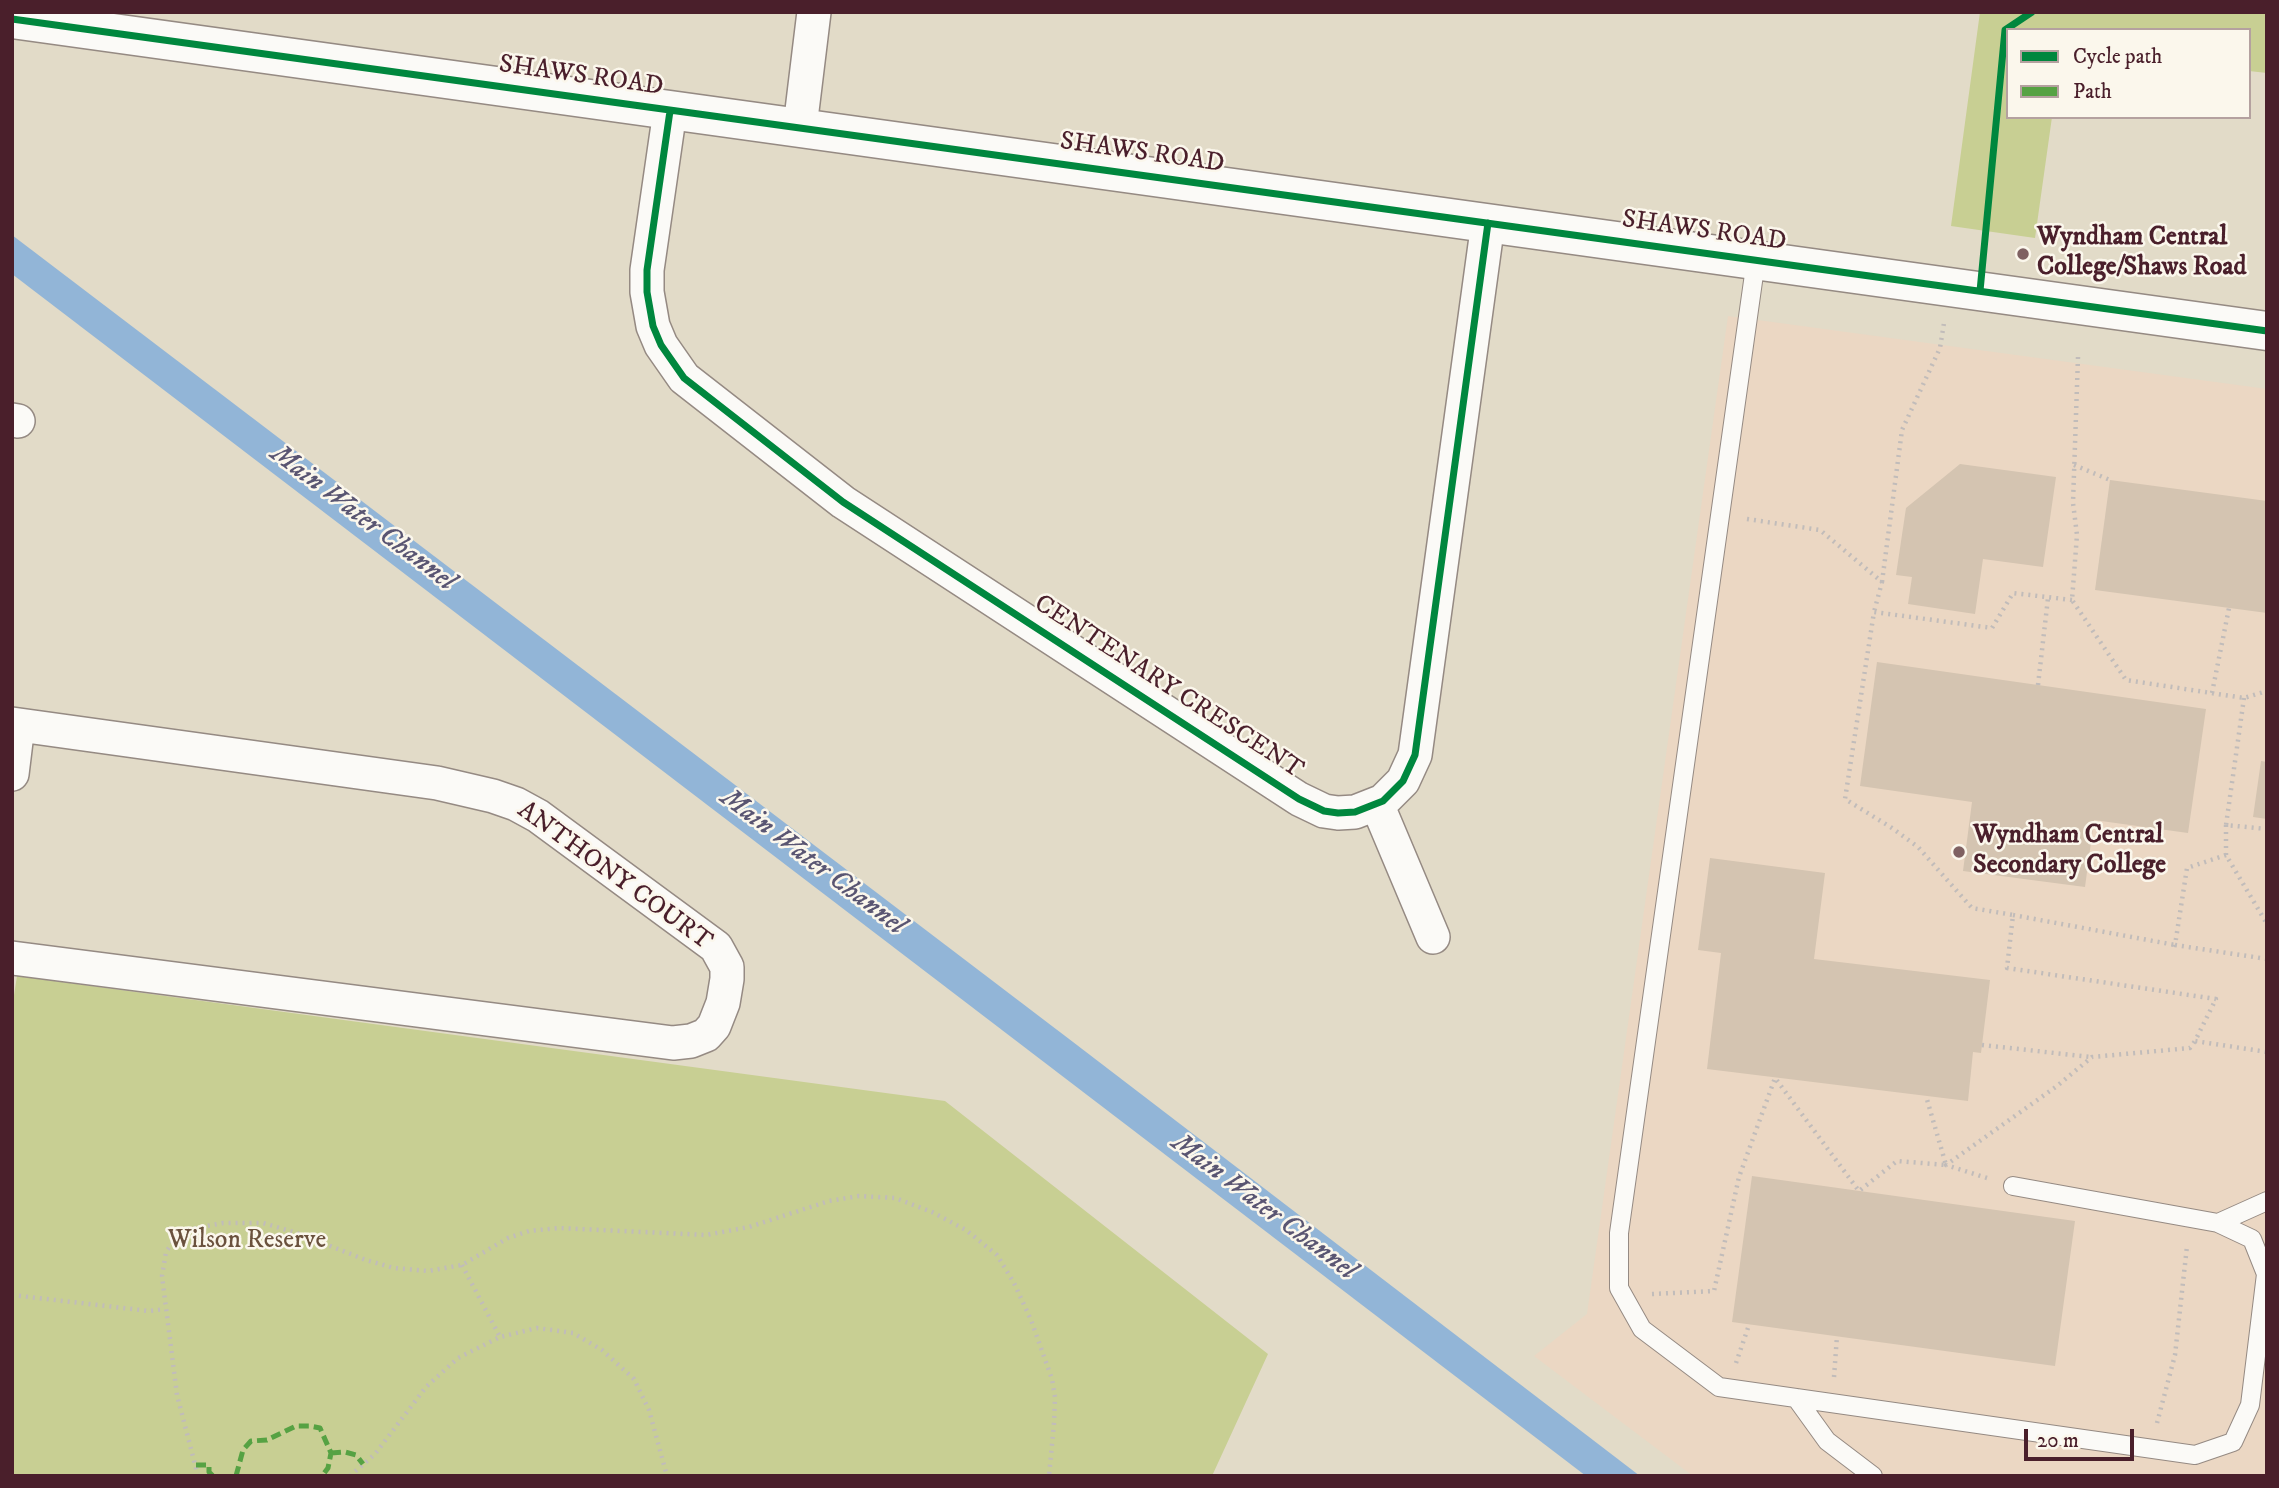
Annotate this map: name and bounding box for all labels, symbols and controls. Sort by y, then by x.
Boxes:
legend [2006,28,2251,119]
text: Cycle path [2073,44,2162,70]
street label: SHAWS ROAD [497,50,665,104]
text: Path [2073,79,2112,105]
street label: SHAWS ROAD [1058,127,1226,181]
street label: SHAWS ROAD [1620,205,1788,259]
place label: Wyndham Central College/Shaws Road [2037,223,2247,284]
marker: Wyndham Central College/Shaws Road [2015,246,2031,262]
water label: Main Water Channel [263,438,461,600]
street label: CENTENARY CRESCENT [1027,589,1309,787]
water label: Main Water Channel [713,782,911,944]
street label: ANTHONY COURT [510,796,718,958]
place label: Wyndham Central Secondary College [1973,821,2166,882]
marker: Wyndham Central Secondary College [1951,844,1967,860]
water label: Main Water Channel [1164,1127,1362,1289]
park label: Wilson Reserve [168,1226,326,1258]
scale bar [2027,1414,2137,1458]
text: 20 m [2037,1428,2079,1454]

